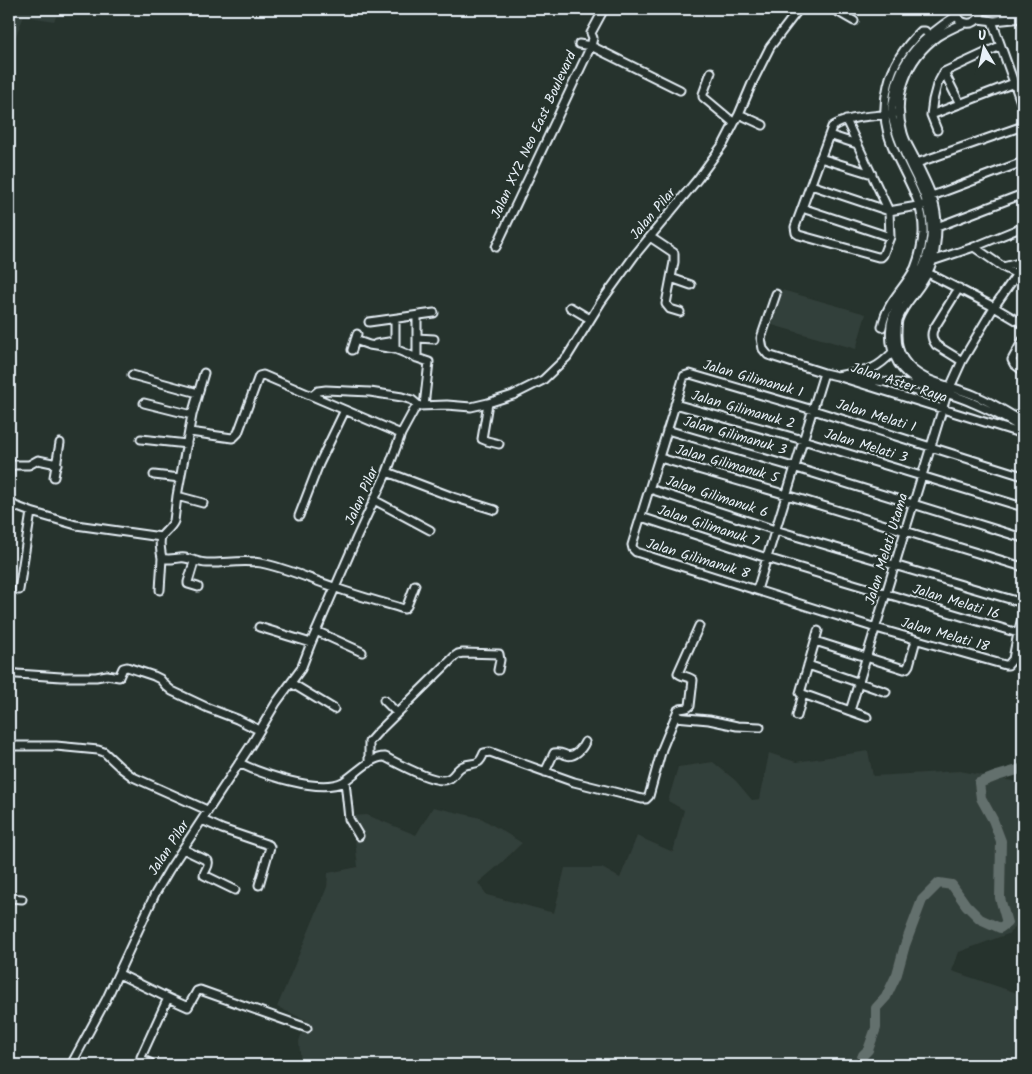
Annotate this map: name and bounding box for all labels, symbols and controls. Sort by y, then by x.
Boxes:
north arrow [960,22,1010,72]
text: U [976,25,989,48]
street label: Jalan XYZ Neo East Boulevard [485,47,583,222]
street label: Jalan Pilar [625,182,682,245]
street label: Jalan Gilimanuk 1 [700,354,806,404]
street label: Jalan Aster Raya [848,357,950,409]
street label: Jalan Gilimanuk 2 [689,385,797,435]
street label: Jalan Melati 1 [833,393,919,439]
street label: Jalan Gilimanuk 3 [681,411,789,461]
street label: Jalan Melati 3 [822,423,910,469]
street label: Jalan Gilimanuk 5 [673,439,783,490]
street label: Jalan Pilar [339,462,385,529]
street label: Jalan Gilimanuk 6 [663,470,771,524]
street label: Jalan Melati Utama [860,490,914,608]
street label: Jalan Gilimanuk 7 [654,499,762,553]
street label: Jalan Gilimanuk 8 [643,533,753,585]
street label: Jalan Melati 16 [910,578,1002,626]
street label: Jalan Melati 18 [898,612,992,658]
street label: Jalan Pilar [143,815,196,880]

